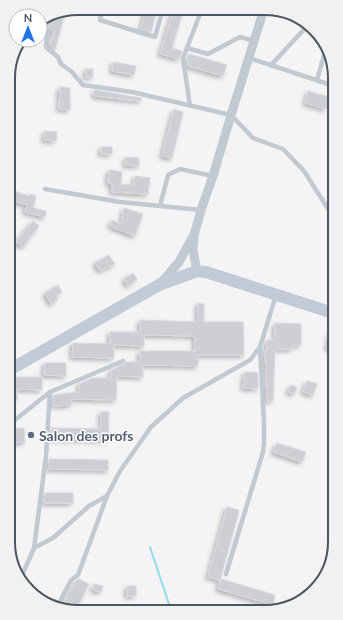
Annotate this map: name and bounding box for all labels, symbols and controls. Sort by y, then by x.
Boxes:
north arrow [8,8,48,48]
text: N [24,11,32,24]
place label: Salon des profs [39,427,134,444]
marker: Salon des profs [26,430,36,440]

